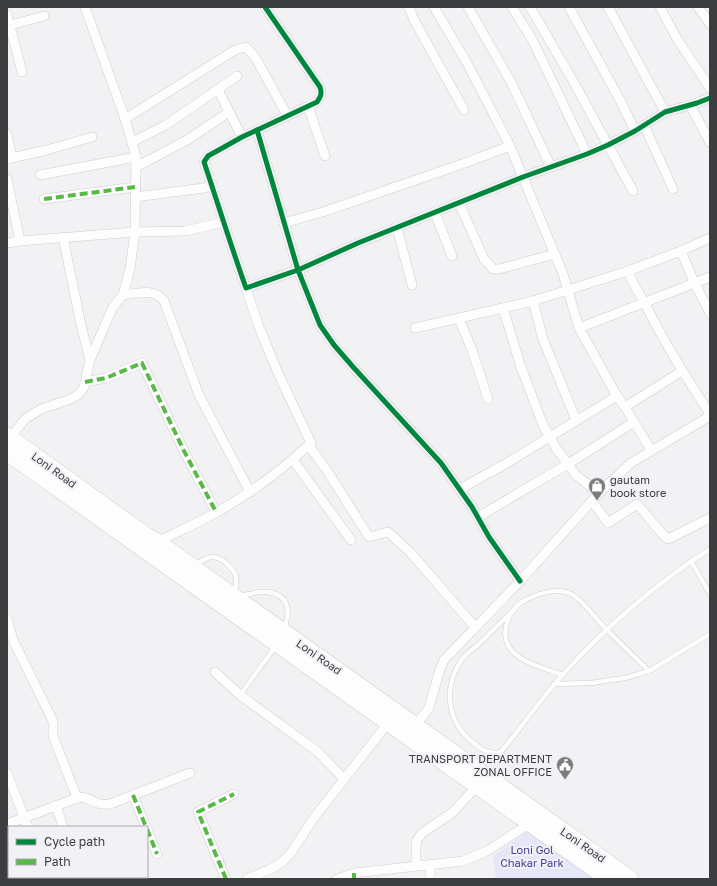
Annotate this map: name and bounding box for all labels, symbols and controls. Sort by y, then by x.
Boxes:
street label: Loni Road [29,449,79,490]
place label: gautam book store [610,473,666,499]
shop icon: gautam book store [587,476,607,501]
street label: Loni Road [294,636,344,677]
place label: TRANSPORT DEPARTMENT ZONAL OFFICE [409,752,552,778]
public building icon: TRANSPORT DEPARTMENT ZONAL OFFICE [555,755,575,780]
street label: Loni Road [558,824,608,865]
legend [8,826,148,878]
text: Cycle path [44,834,105,849]
park label: Loni Gol Chakar Park [500,843,564,869]
text: Path [44,854,71,869]

